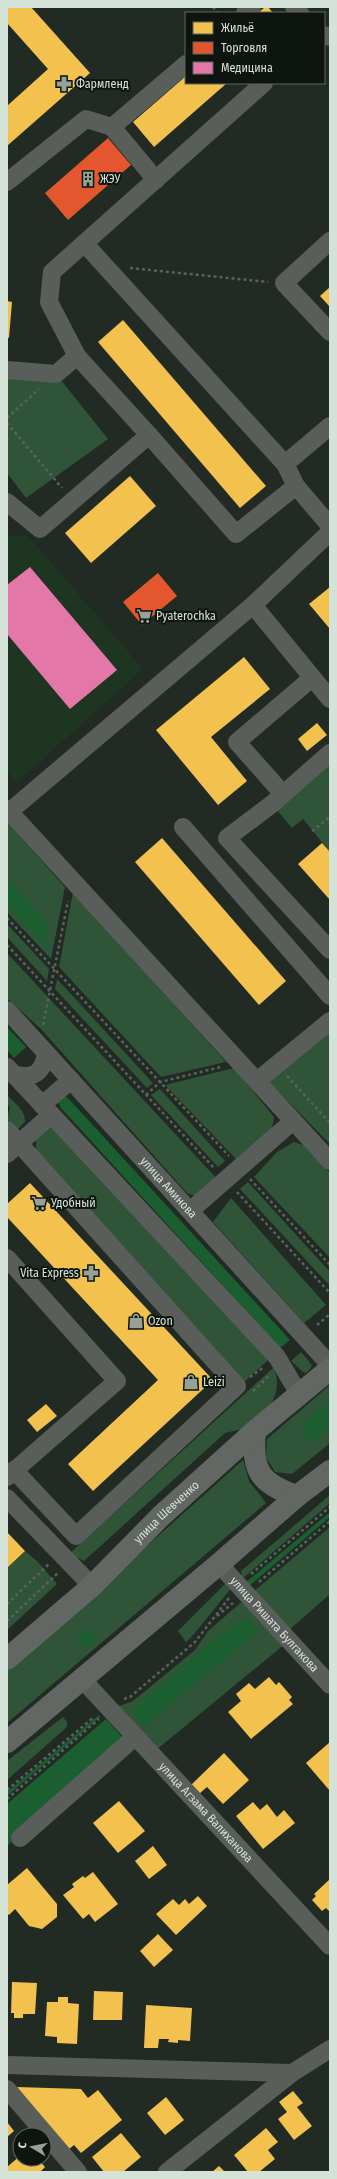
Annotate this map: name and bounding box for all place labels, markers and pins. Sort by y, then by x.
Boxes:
pharmacy icon: Фармленд [55,75,73,93]
place label: Фармленд [76,77,129,91]
building icon: ЖЭУ [79,170,97,188]
place label: ЖЭУ [100,172,120,186]
supermarket icon: Pyaterochka [135,607,153,625]
place label: Pyaterochka [156,609,216,623]
supermarket icon: Удобный [30,1194,48,1212]
place label: Удобный [50,1196,96,1210]
pharmacy icon: Vita Express [82,1264,100,1282]
place label: Vita Express [20,1266,79,1280]
shop icon: Ozon [127,1312,145,1330]
place label: Ozon [148,1314,173,1328]
shop icon: Leizi [182,1373,200,1391]
place label: Leizi [203,1375,225,1389]

